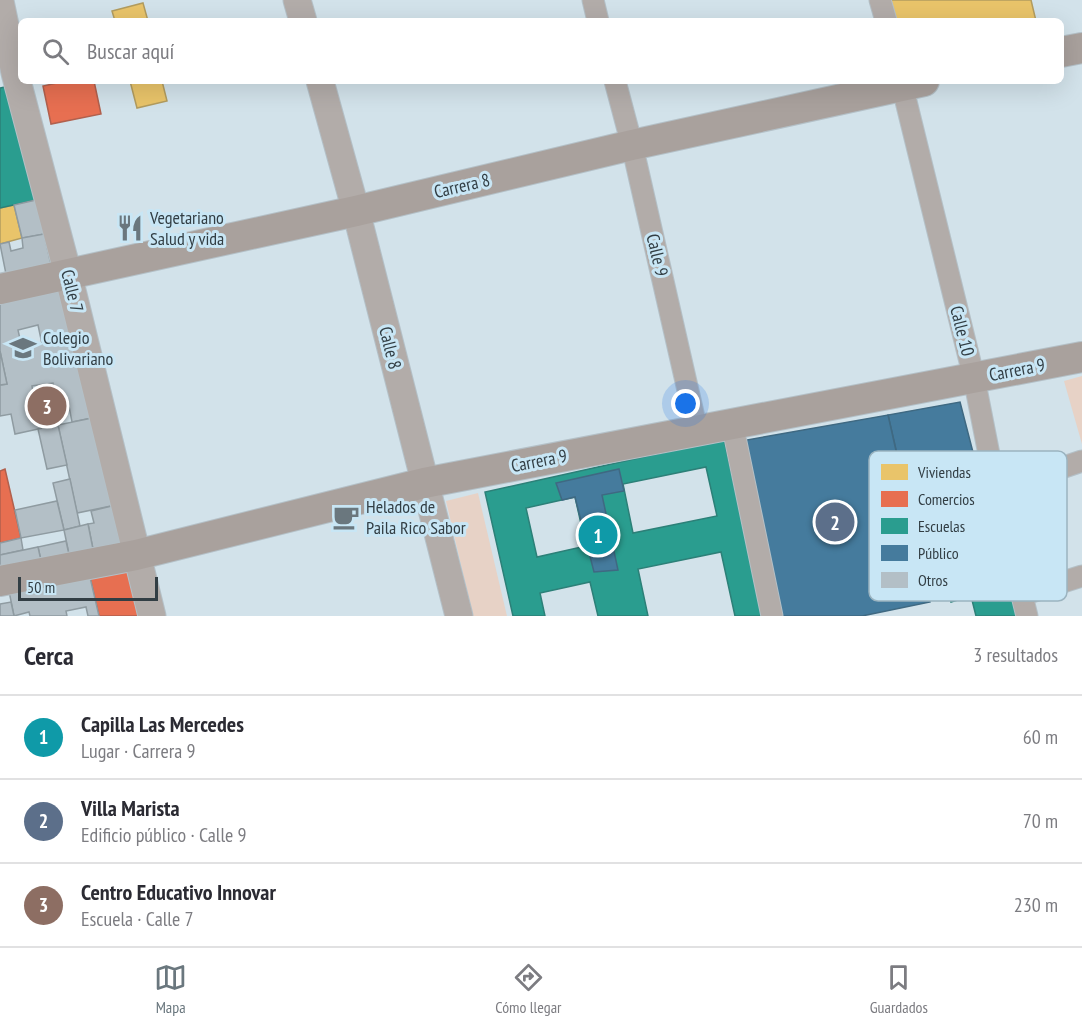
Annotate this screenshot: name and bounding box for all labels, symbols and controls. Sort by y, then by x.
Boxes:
search box [18,18,1064,84]
icon: search [39,35,72,68]
text: Buscar aquí [87,37,174,65]
street label: Carrera 8 [432,168,492,203]
place label: Vegetariano Salud y vida [149,206,224,250]
restaurant icon: Vegetariano Salud y vida [115,213,145,243]
street label: Calle 9 [641,231,674,278]
street label: Calle 7 [56,267,89,314]
street label: Calle 10 [945,303,980,358]
street label: Calle 8 [374,324,407,371]
place label: Colegio Bolivariano [43,326,113,370]
school or university icon: Colegio Bolivariano [8,333,38,363]
street label: Carrera 9 [987,353,1047,386]
pin: 3 [28,384,66,428]
your location [671,389,700,418]
street label: Carrera 9 [509,444,569,477]
legend [869,451,1067,601]
text: Viviendas [917,462,971,482]
text: Comercios [918,489,975,509]
place label: Helados de Paila Rico Sabor [366,495,466,539]
pin: 2 [816,500,854,544]
cafe icon: Helados de Paila Rico Sabor [331,502,361,532]
pin: 1 [578,512,618,558]
text: Escuelas [918,516,965,536]
text: Público [918,543,959,563]
text: Otros [918,570,948,590]
scale bar [18,574,158,602]
text: 50 m [27,577,55,597]
text: Cerca [24,639,74,672]
text: 3 resultados [973,642,1058,668]
text: Capilla Las Mercedes [81,710,244,738]
text: 1 [39,724,48,750]
text: 60 m [1023,724,1058,750]
text: Lugar · Carrera 9 [81,738,195,764]
text: Villa Marista [81,794,180,822]
text: 2 [39,808,48,834]
text: 70 m [1023,808,1058,834]
text: Edificio público · Calle 9 [81,822,247,848]
text: Centro Educativo Innovar [81,878,276,906]
text: 3 [39,892,48,918]
text: 230 m [1014,892,1058,918]
text: Escuela · Calle 7 [81,906,194,932]
tab: Mapa [154,961,187,1017]
tab: Cómo llegar [495,961,561,1017]
tab: Guardados [870,961,928,1017]

